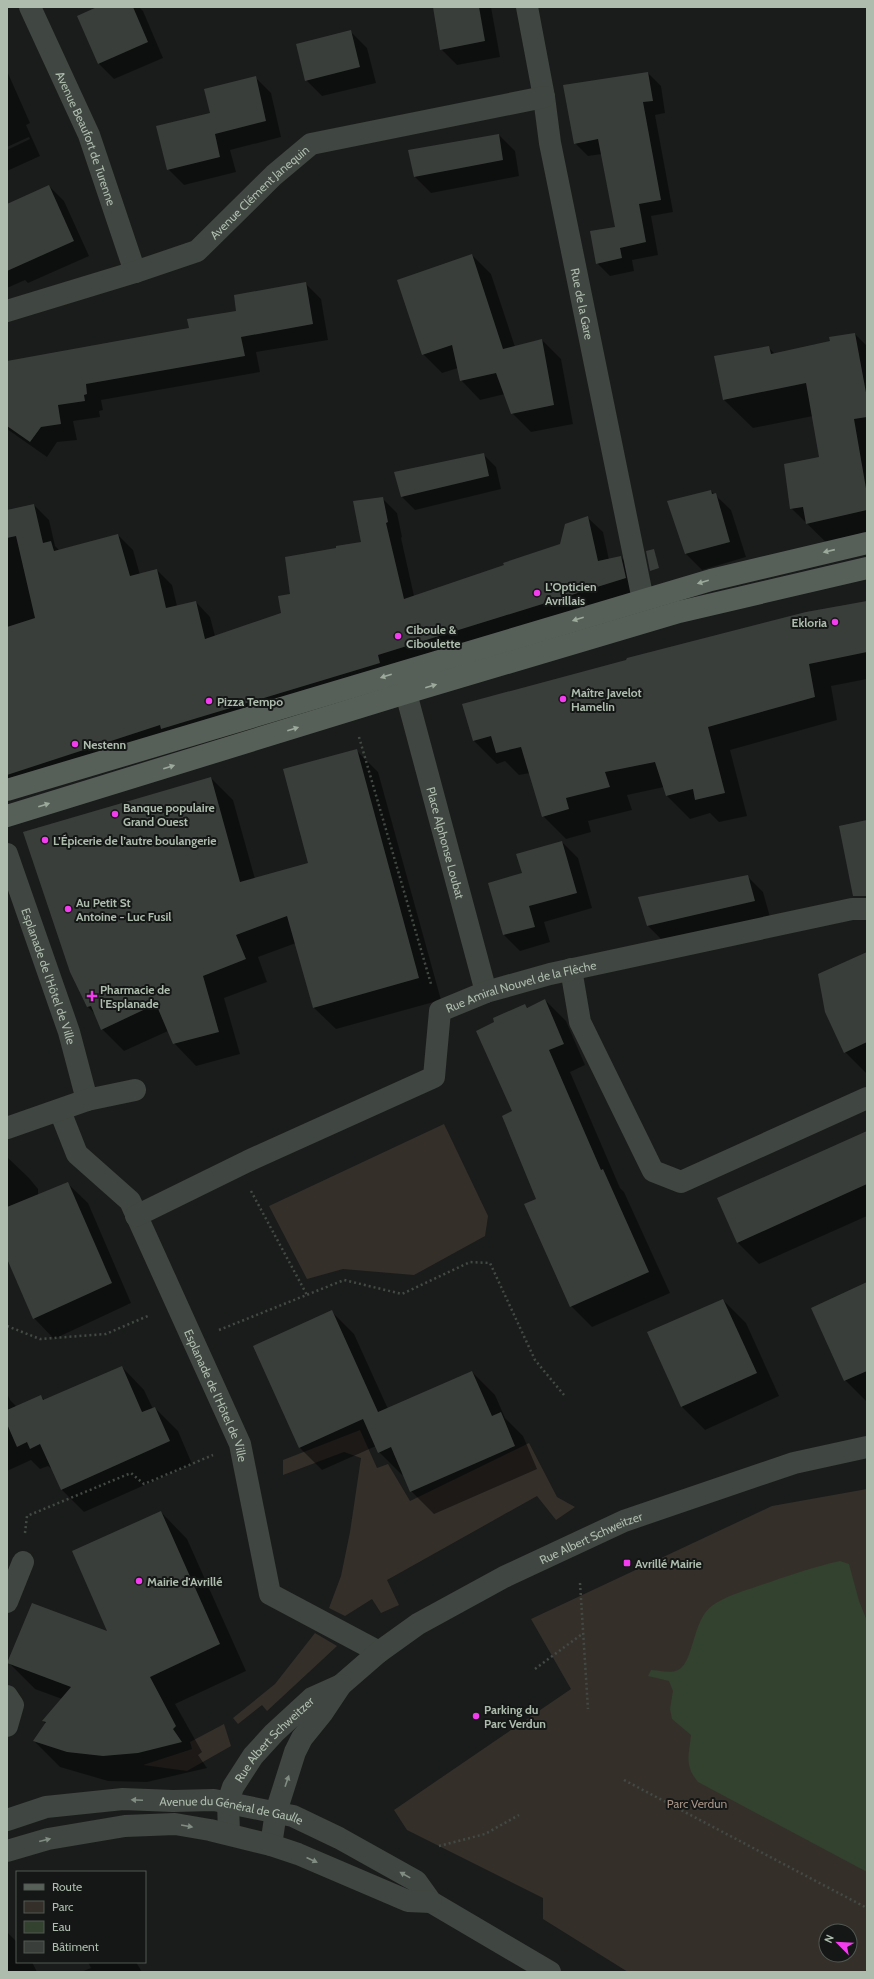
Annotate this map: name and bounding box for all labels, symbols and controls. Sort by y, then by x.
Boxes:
street label: Avenue Beaufort de Turenne [53,68,120,207]
street label: Avenue Clément Janequin [206,141,312,242]
street label: Rue de la Gare [568,267,597,341]
one-way arrow [823,549,835,555]
place label: L’Opticien Avrillais [545,579,597,608]
one-way arrow [696,579,708,585]
marker: L’Opticien Avrillais [532,588,542,598]
place label: Ekloria [792,615,827,630]
one-way arrow [572,616,584,622]
marker: Ekloria [830,617,840,627]
place label: Ciboule & Ciboulette [406,622,460,651]
marker: Ciboule & Ciboulette [393,631,403,641]
one-way arrow [380,673,392,679]
one-way arrow [424,683,437,689]
place label: Maître Javelot Hamelin [571,685,642,714]
place label: Pizza Tempo [217,694,283,709]
marker: Maître Javelot Hamelin [558,694,568,704]
marker: Pizza Tempo [204,696,214,706]
one-way arrow [287,726,299,732]
place label: Nestenn [83,737,126,752]
marker: Nestenn [70,739,80,749]
one-way arrow [163,764,175,770]
street label: Place Alphonse Loubat [424,785,468,900]
place label: Banque populaire Grand Ouest [123,800,215,829]
one-way arrow [39,802,51,808]
marker: Banque populaire Grand Ouest [110,809,120,819]
place label: L’Épicerie de l’autre boulangerie [53,833,216,848]
marker: L’Épicerie de l’autre boulangerie [40,835,50,845]
place label: Au Petit St Antoine - Luc Fusil [76,895,172,924]
marker: Au Petit St Antoine - Luc Fusil [63,904,73,914]
street label: Esplanade de l'Hôtel de Ville [19,906,79,1046]
street label: Rue Amiral Nouvel de la Flêche [443,957,597,1015]
place label: Pharmacie de l'Esplanade [100,982,170,1011]
marker: Pharmacie de l'Esplanade [87,991,97,1001]
street label: Esplanade de l'Hôtel de Ville [181,1327,251,1463]
street label: Rue Albert Schweitzer [537,1508,644,1567]
place label: Avrillé Mairie [635,1556,702,1571]
marker: Avrillé Mairie [622,1558,632,1568]
place label: Mairie d'Avrillé [147,1574,222,1589]
marker: Mairie d'Avrillé [134,1576,144,1586]
street label: Rue Albert Schweitzer [231,1693,317,1785]
place label: Parking du Parc Verdun [484,1702,546,1731]
marker: Parking du Parc Verdun [471,1711,481,1721]
one-way arrow [284,1774,290,1786]
street label: Avenue du Général de Gaulle [159,1792,306,1827]
one-way arrow [131,1796,143,1803]
park label: Parc Verdun [667,1796,727,1811]
one-way arrow [181,1823,193,1829]
one-way arrow [39,1837,51,1843]
one-way arrow [307,1857,318,1863]
legend [16,1871,146,1963]
one-way arrow [399,1872,410,1878]
text: Route [52,1879,82,1894]
text: Parc [52,1899,74,1914]
text: Eau [52,1919,71,1934]
north arrow [818,1923,858,1963]
text: N [821,1933,837,1945]
text: Bâtiment [52,1939,99,1954]

